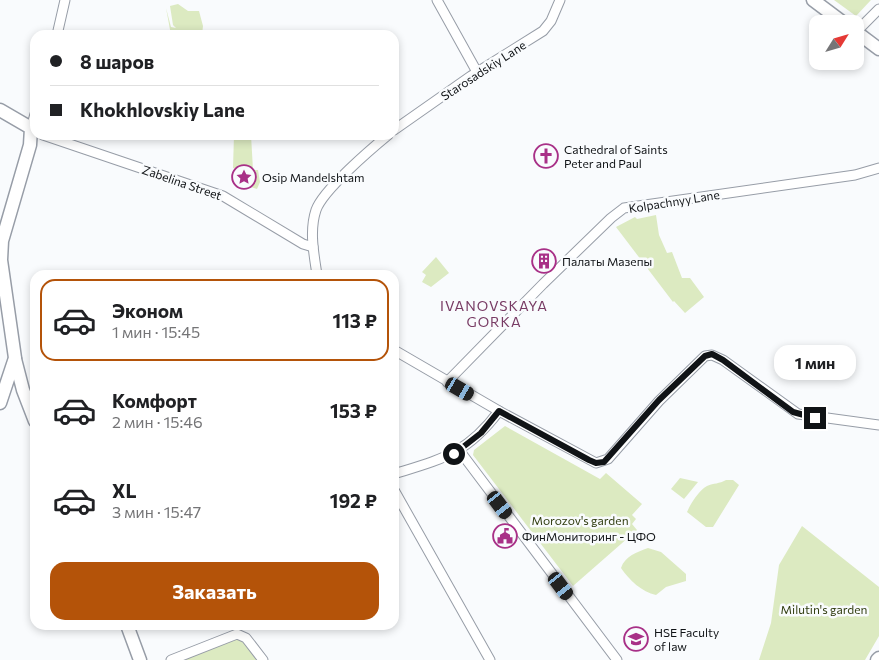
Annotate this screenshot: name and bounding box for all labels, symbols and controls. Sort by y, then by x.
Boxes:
north arrow [809,15,864,70]
map controls [809,15,864,70]
street label: Starosadskiy Lane [438,37,528,103]
text: 8 шаров [80,50,154,73]
text: Khokhlovskiy Lane [80,98,245,121]
place label: Cathedral of Saints Peter and Paul [564,142,668,170]
church icon: Cathedral of Saints Peter and Paul [533,143,559,169]
street label: Zabelina Street [140,162,224,202]
place icon: Osip Mandelshtam [231,164,257,190]
place label: Osip Mandelshtam [262,170,365,184]
street label: Kolpachnyy Lane [628,187,720,215]
building icon: Палаты Мазепы [531,248,557,274]
place label: Палаты Мазепы [562,254,652,268]
district label: IVANOVSKAYA GORKA [440,297,548,330]
icon: car [52,298,97,343]
text: Эконом [112,299,183,322]
text: 113 ₽ [333,309,377,332]
text: 1 мин · 15:45 [112,322,200,341]
callout: 1 мин [774,346,856,380]
text: 1 мин [795,353,835,372]
car [443,375,476,403]
icon: car [52,388,97,433]
text: Комфорт [112,389,197,412]
text: 153 ₽ [330,399,377,422]
route end [804,407,826,429]
text: 2 мин · 15:46 [112,412,203,431]
route start [443,443,465,465]
icon: car [52,478,97,523]
text: XL [112,479,137,502]
text: 192 ₽ [330,489,377,512]
car [484,489,515,521]
text: 3 мин · 15:47 [112,502,201,521]
park label: Morozov's garden [531,513,629,527]
public building icon: ФинМониторинг - ЦФО [492,523,518,549]
place label: ФинМониторинг - ЦФО [522,529,656,543]
button: Заказать [50,562,379,620]
car [545,570,576,602]
park label: Milutin's garden [781,602,867,616]
place label: HSE Faculty of law [654,625,719,653]
school or university icon: HSE Faculty of law [623,626,649,652]

